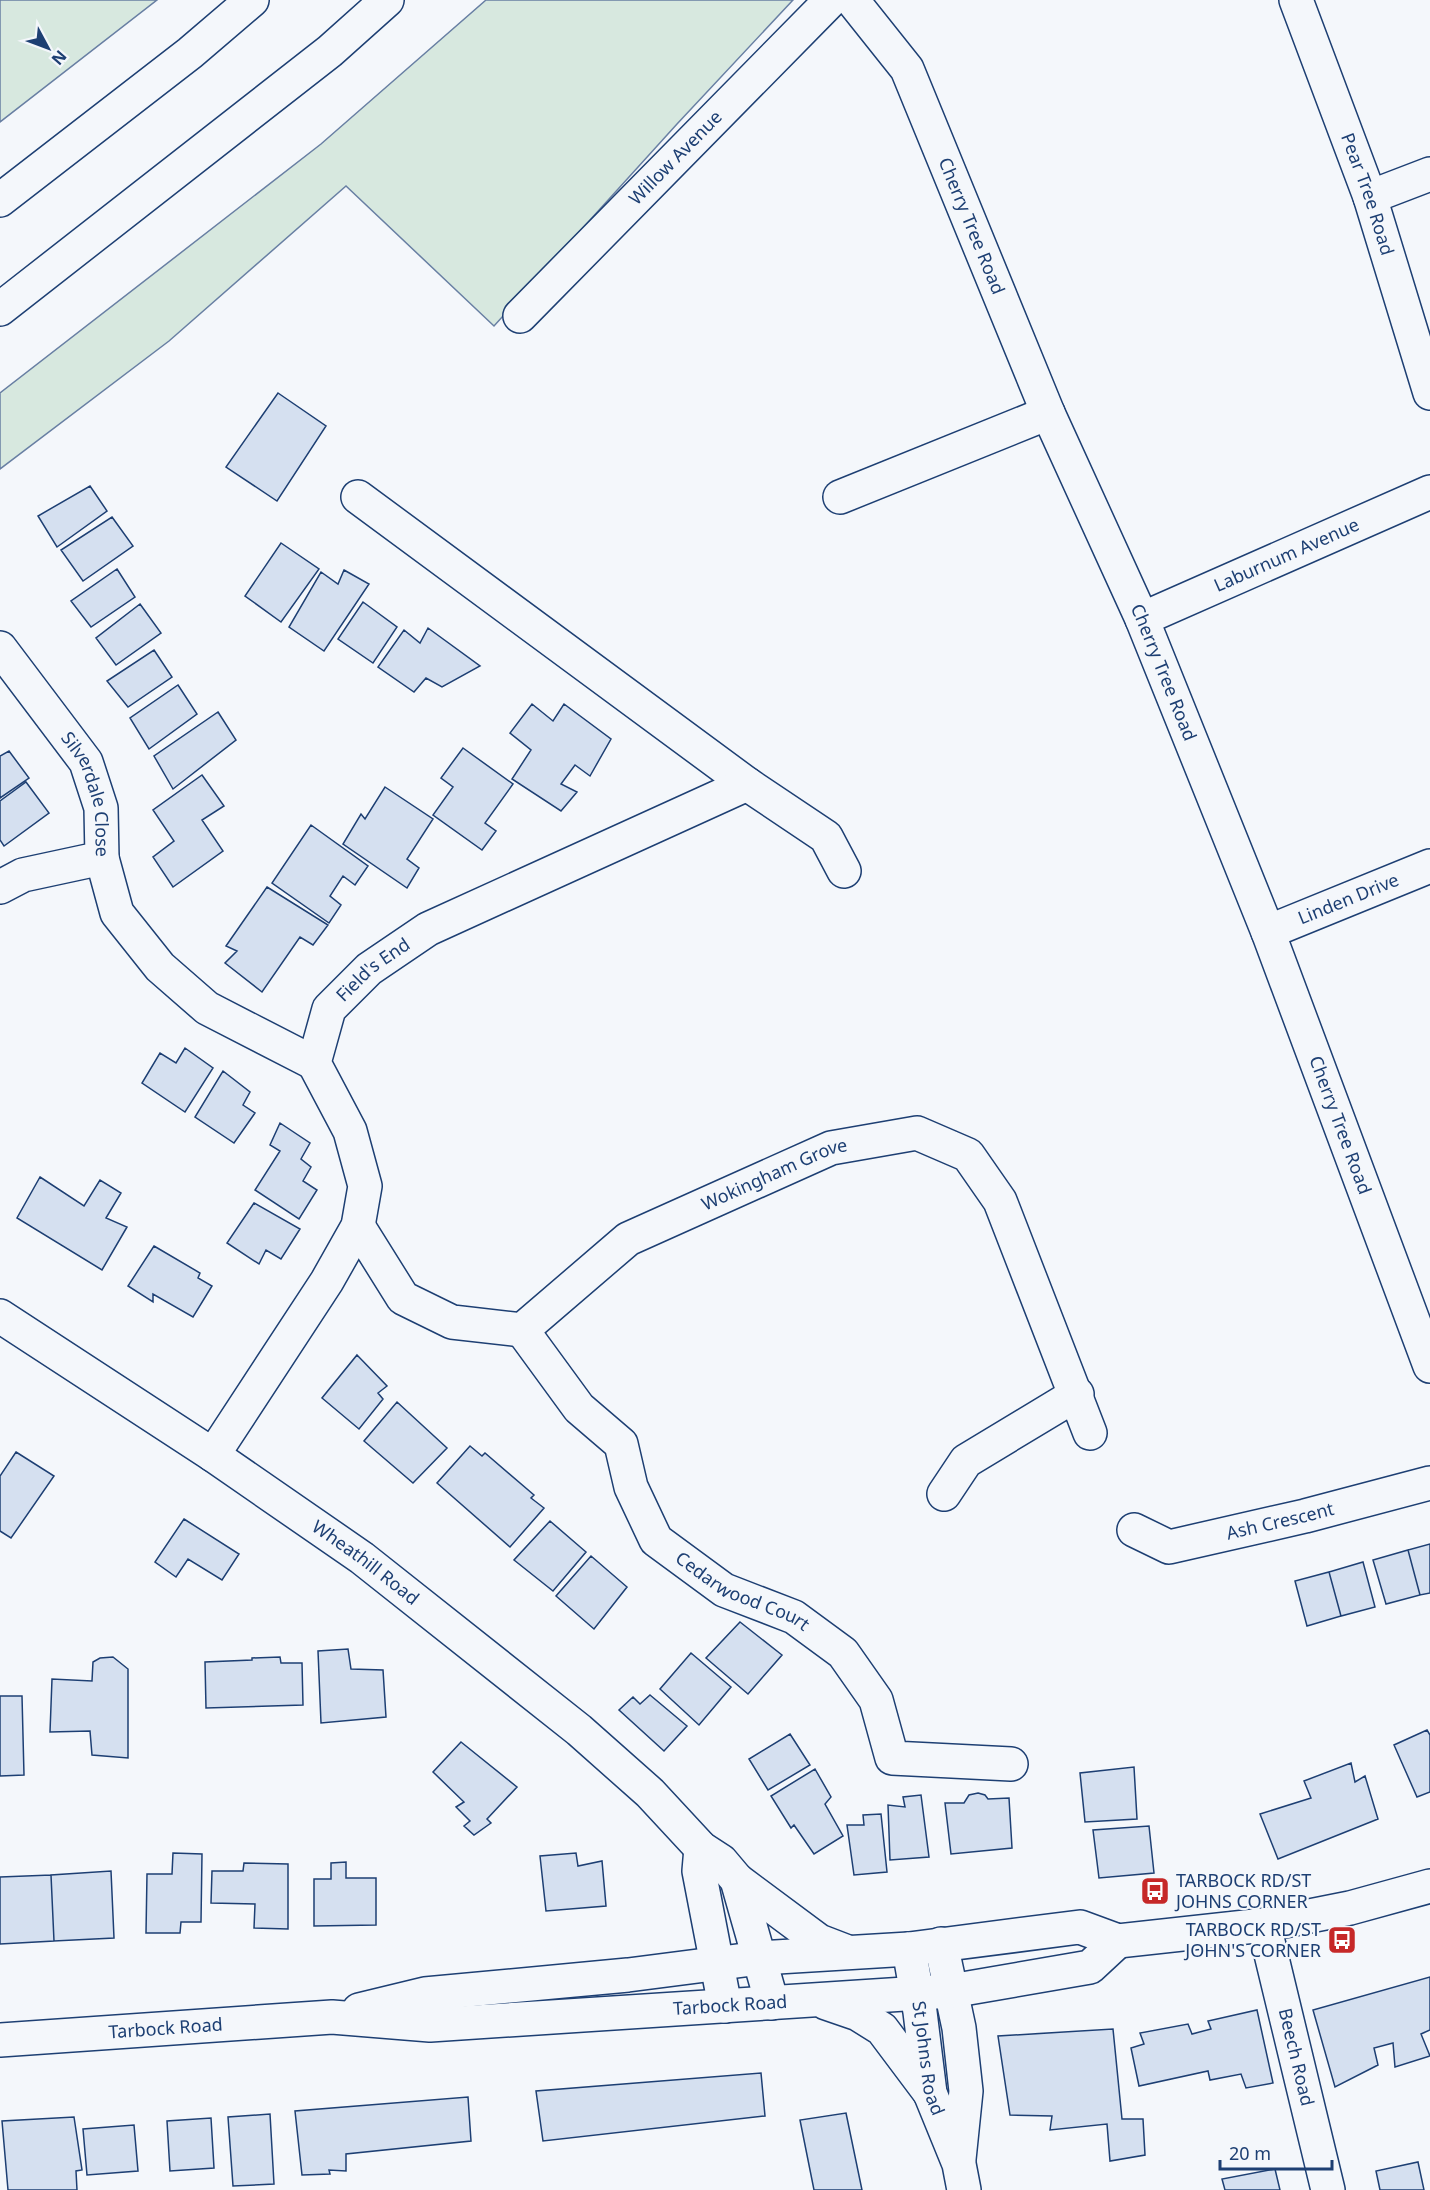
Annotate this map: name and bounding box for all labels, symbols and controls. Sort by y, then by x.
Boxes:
north arrow [18,18,78,78]
text: N [47,46,72,70]
street label: Willow Avenue [623,105,727,209]
street label: Pear Tree Road [1336,129,1400,258]
street label: Cherry Tree Road [934,154,1011,298]
street label: Laburnum Avenue [1210,512,1362,597]
street label: Cherry Tree Road [1126,600,1203,744]
street label: Silverdale Close [56,726,115,857]
street label: Linden Drive [1294,867,1402,930]
street label: Field's End [330,932,414,1006]
street label: Cherry Tree Road [1304,1052,1378,1197]
street label: Wokingham Grove [698,1132,849,1215]
street label: Ash Crescent [1224,1496,1337,1545]
street label: Wheathill Road [308,1514,424,1610]
street label: Cedarwood Court [671,1545,815,1636]
place label: TARBOCK RD/ST JOHNS CORNER [1174,1868,1311,1913]
bus stop icon: TARBOCK RD/ST JOHNS CORNER [1139,1875,1171,1907]
place label: TARBOCK RD/ST JOHN'S CORNER [1183,1917,1321,1962]
bus stop icon: TARBOCK RD/ST JOHN'S CORNER [1326,1924,1358,1956]
street label: Tarbock Road [672,1989,788,2020]
street label: St Johns Road [907,1999,951,2119]
street label: Beech Road [1274,2006,1320,2108]
street label: Tarbock Road [108,2012,223,2043]
scale bar [1220,2133,1332,2171]
text: 20 m [1229,2141,1271,2165]

